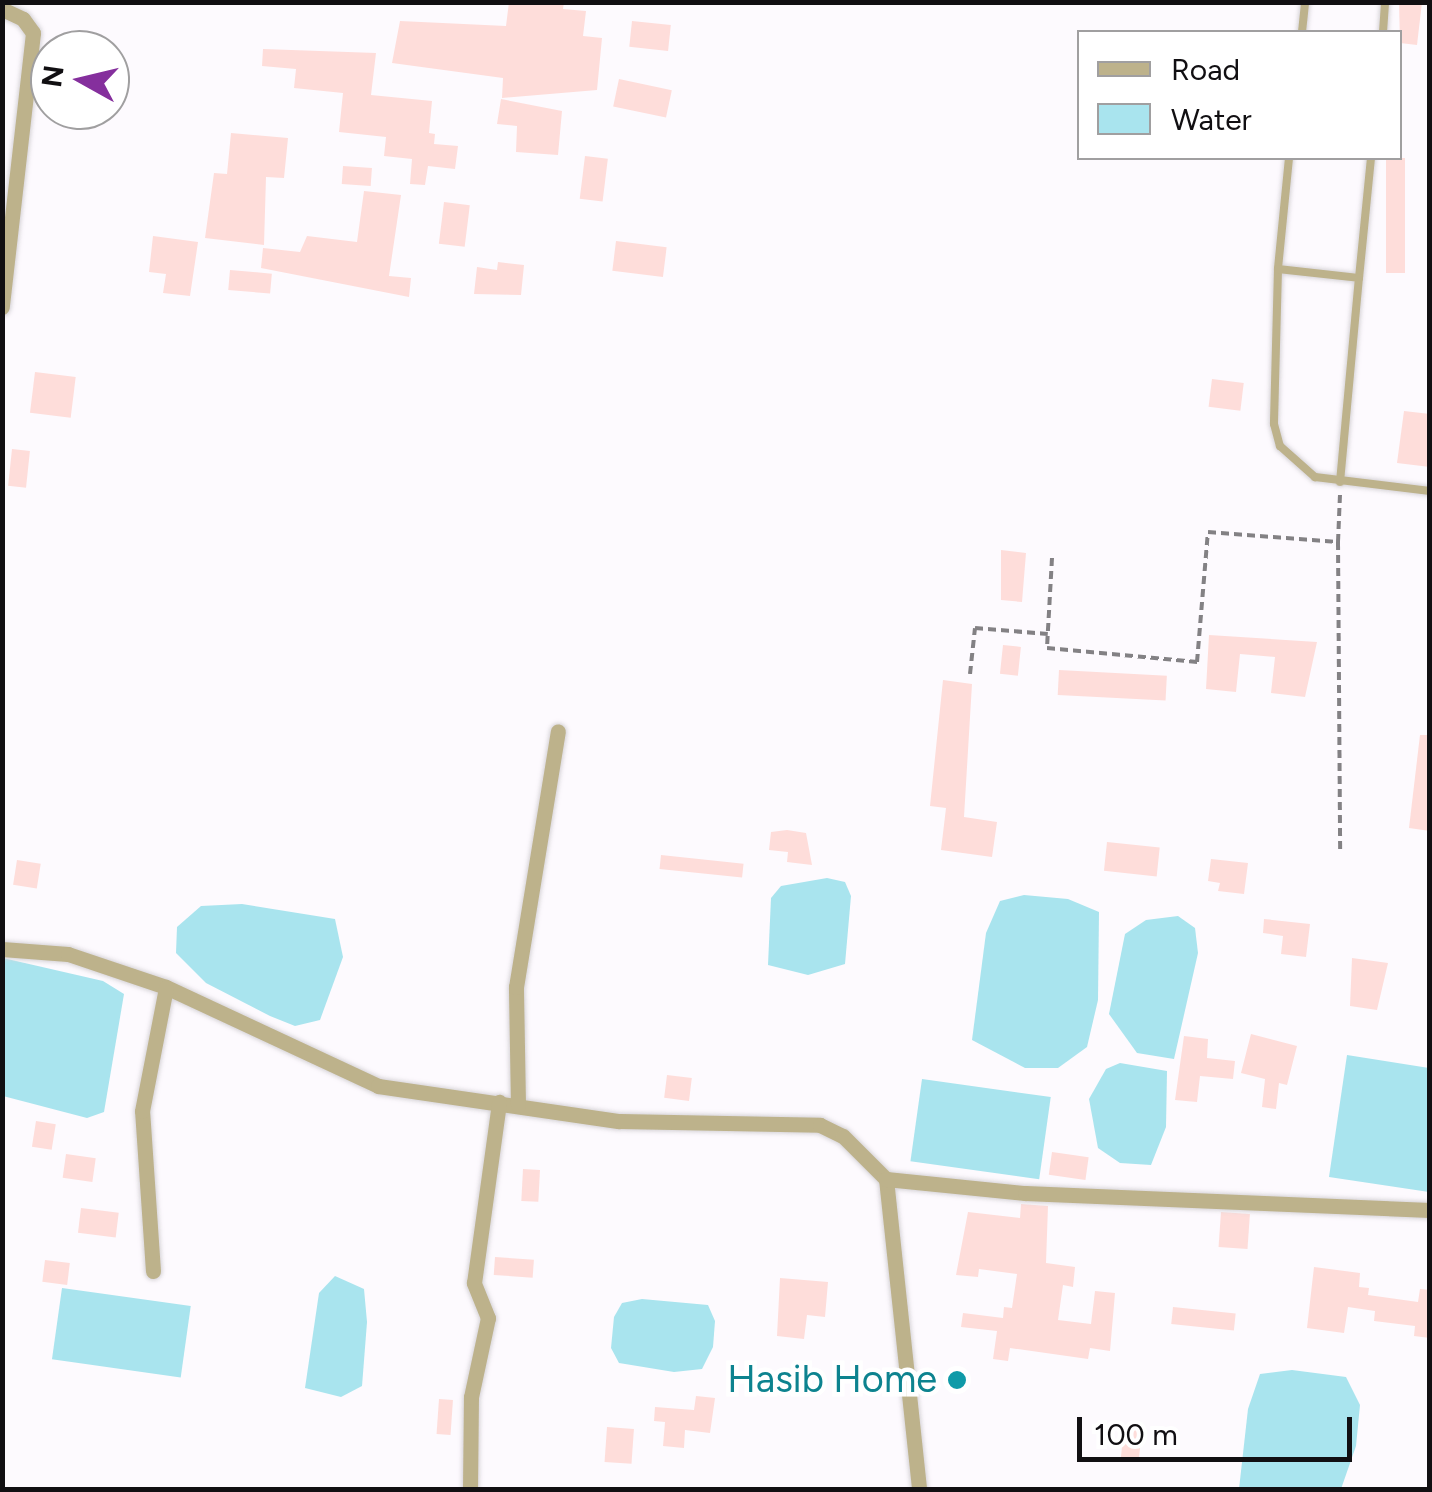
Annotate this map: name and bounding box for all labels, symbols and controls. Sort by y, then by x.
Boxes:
north arrow [30,30,130,130]
legend [1077,30,1402,160]
text: Road [1171,51,1240,88]
text: N [34,63,71,89]
text: Water [1171,101,1252,138]
place label: Hasib Home [727,1357,937,1403]
marker: Hasib Home [946,1369,968,1391]
scale bar [1082,1397,1357,1459]
text: 100 m [1094,1416,1178,1453]

